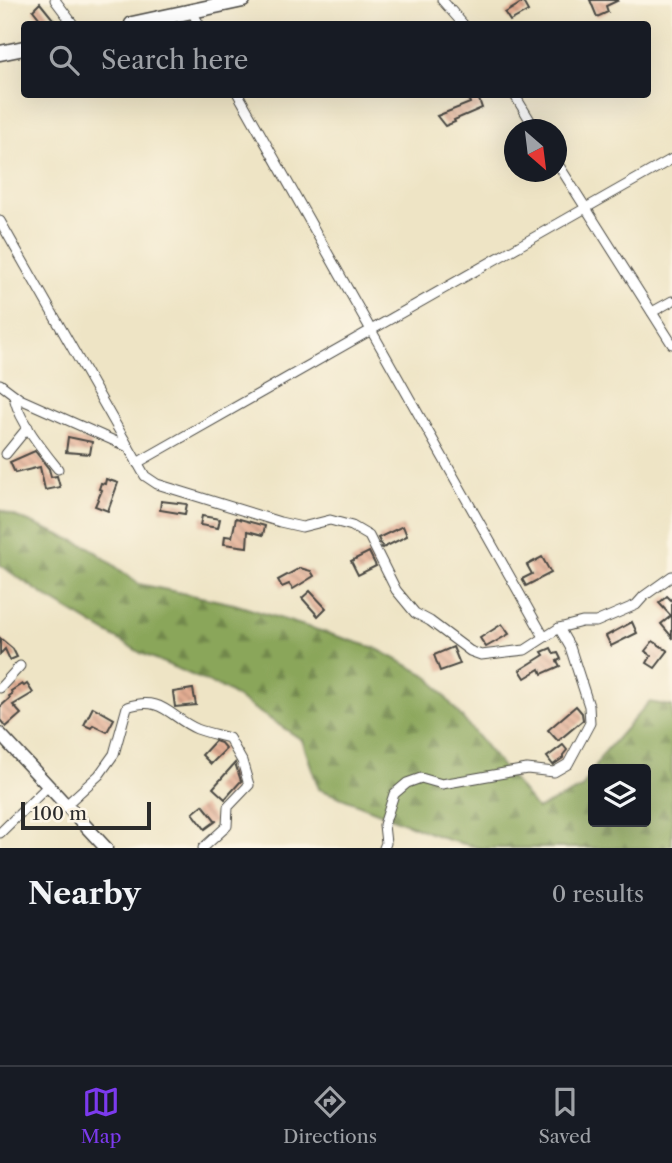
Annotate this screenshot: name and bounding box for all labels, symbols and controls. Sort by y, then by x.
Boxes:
search box [21,21,651,98]
icon: search [45,41,83,79]
text: Search here [101,44,248,76]
north arrow [504,119,567,182]
map controls [588,764,651,827]
button: layers [588,764,651,827]
scale bar [21,799,150,831]
text: 100 m [32,802,87,825]
text: Nearby [28,875,141,912]
text: 0 results [552,880,644,908]
tab: Map [81,1083,122,1148]
tab: Directions [283,1083,377,1148]
tab: Saved [538,1083,591,1148]

